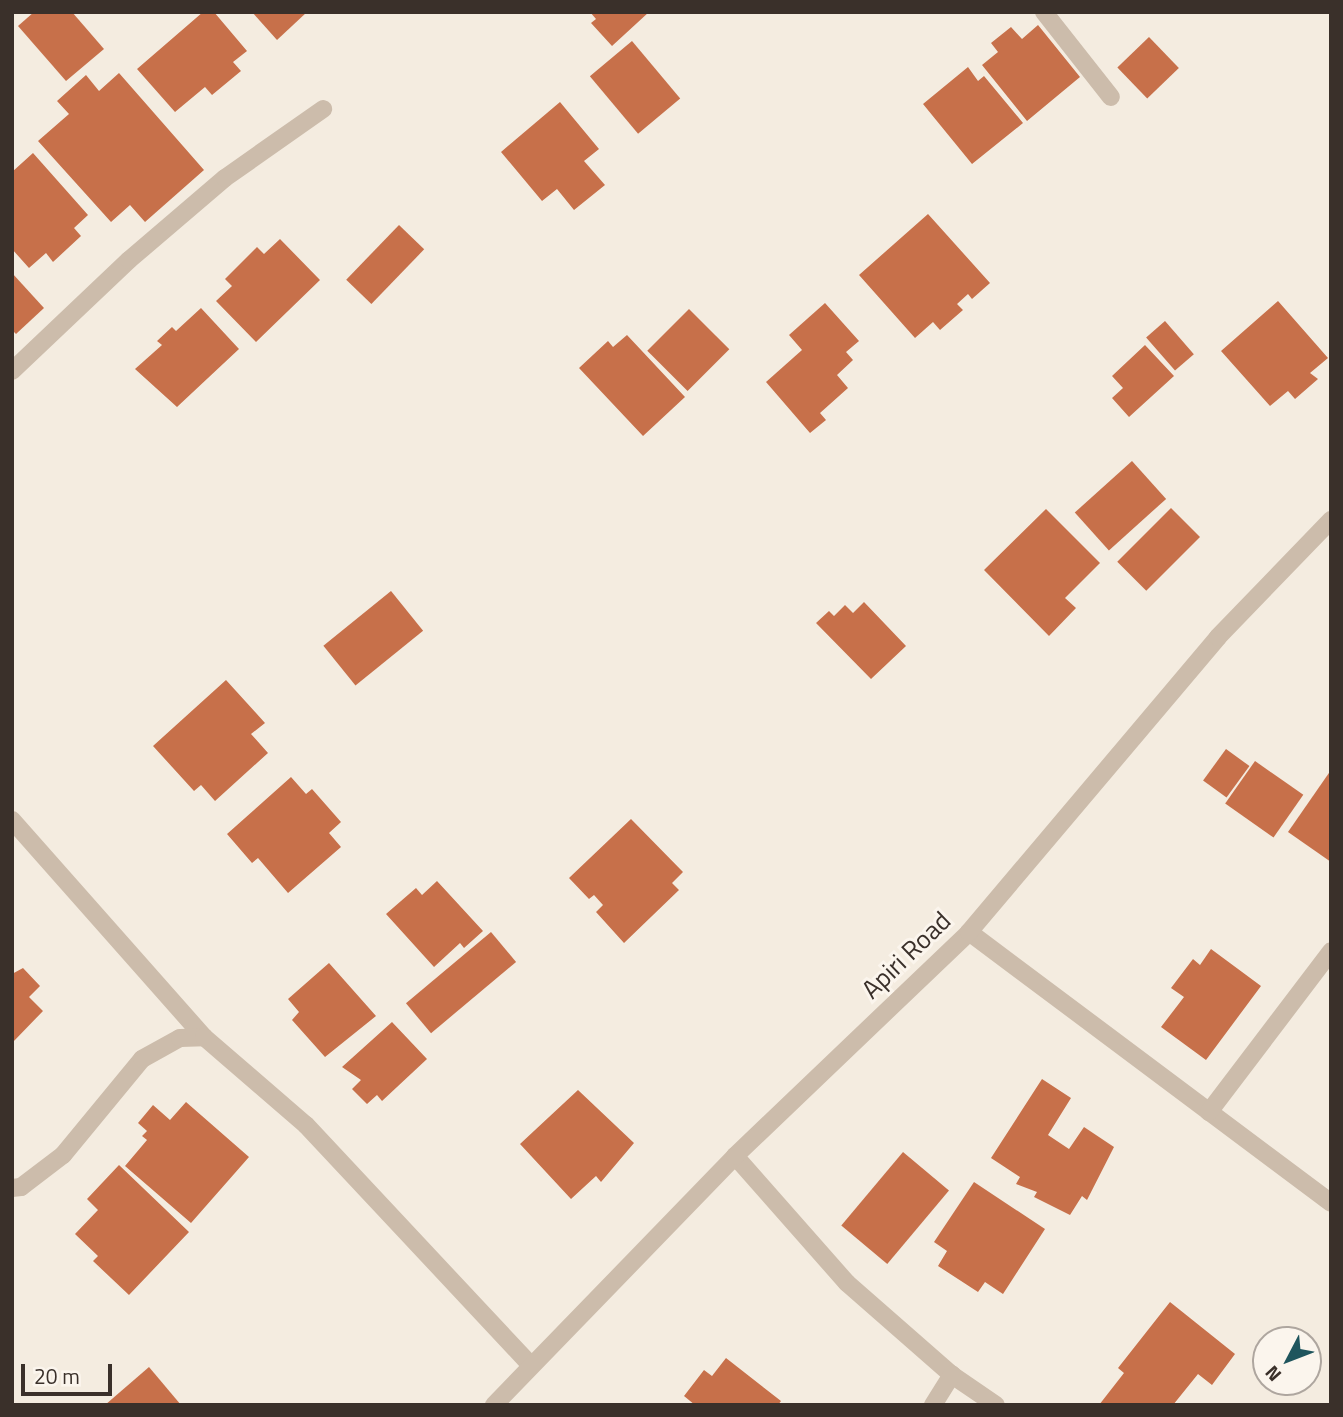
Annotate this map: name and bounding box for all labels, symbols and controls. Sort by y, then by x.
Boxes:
street label: Apiri Road [855,905,957,1005]
north arrow [1252,1326,1322,1396]
scale bar [24,1350,116,1394]
text: N [1257,1359,1288,1389]
text: 20 m [34,1360,80,1392]

